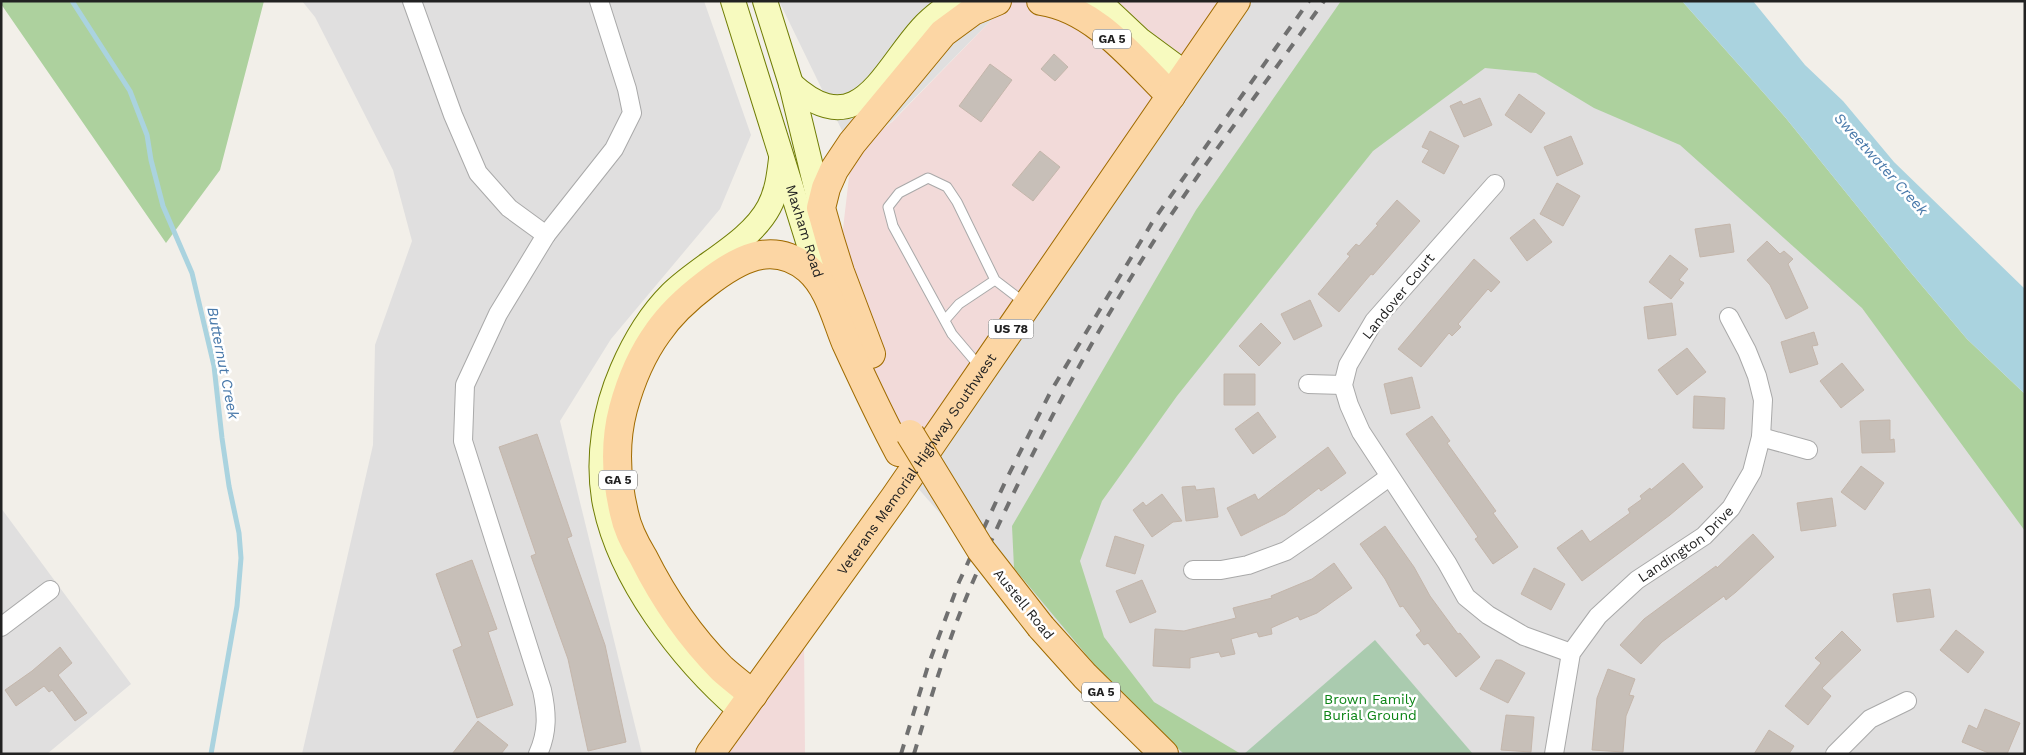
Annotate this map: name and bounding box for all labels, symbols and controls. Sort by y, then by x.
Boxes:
road number: GA 5 [1093,30,1131,48]
water label: Sweetwater Creek [1830,109,1932,220]
street label: Maxham Road [783,183,827,279]
street label: Landover Court [1359,250,1437,342]
water label: Butternut Creek [203,305,243,422]
road number: US 78 [988,320,1034,338]
street label: Veterans Memorial Highway Southwest [834,350,999,578]
road number: GA 5 [599,470,637,490]
street label: Landington Drive [1635,503,1737,585]
street label: Austell Road [991,566,1057,642]
road number: GA 5 [1082,682,1120,702]
park label: Brown Family Burial Ground [1323,691,1417,723]

